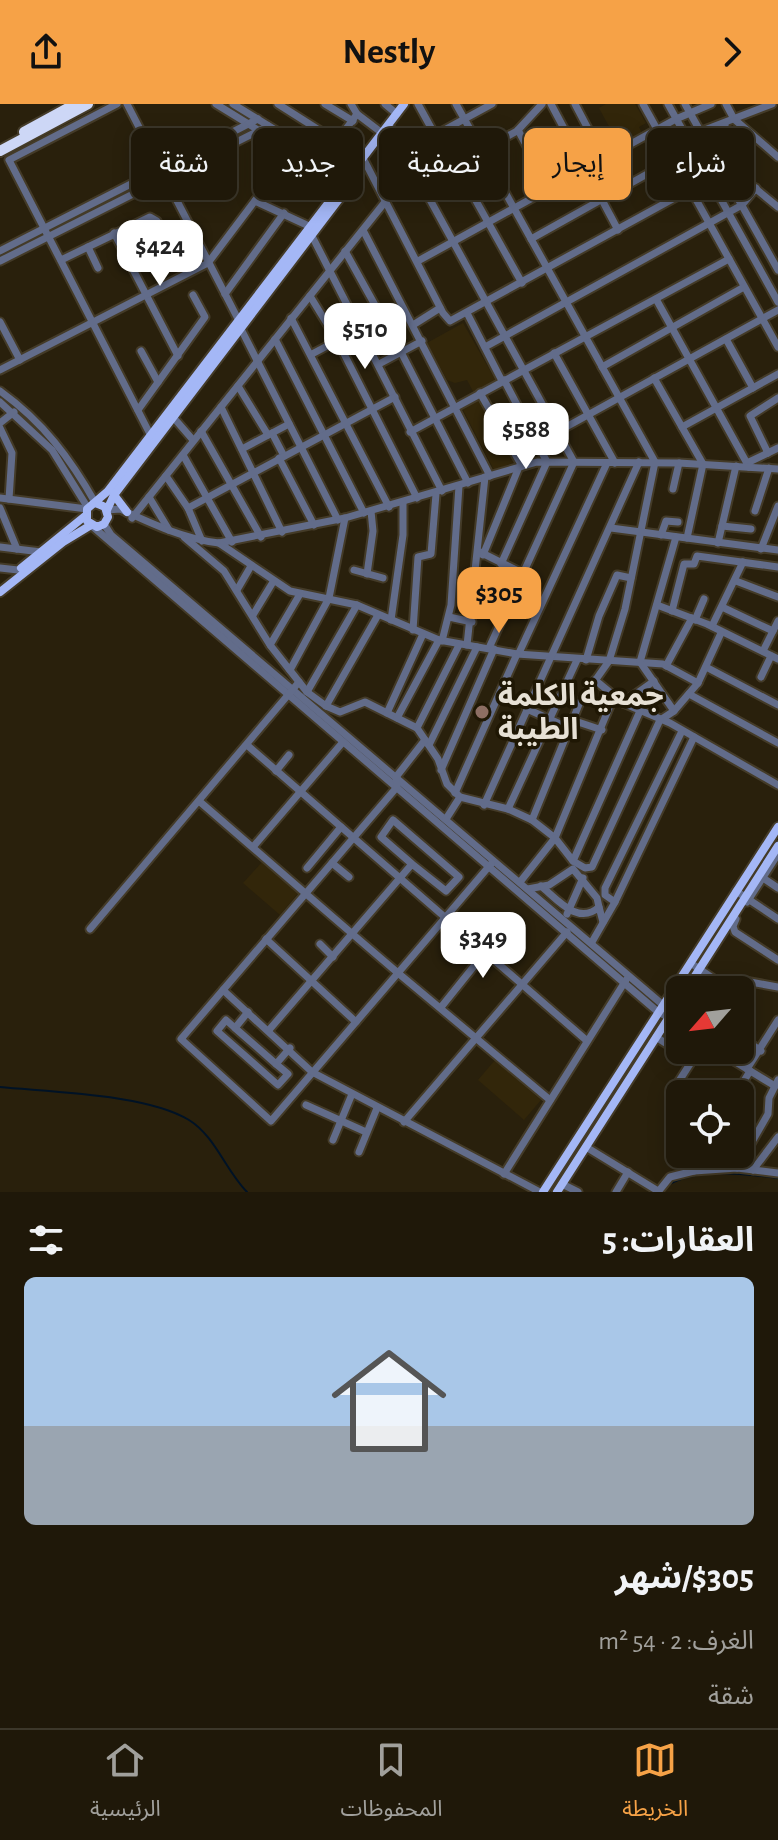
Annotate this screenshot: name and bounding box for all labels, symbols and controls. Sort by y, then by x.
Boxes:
icon: share [24,30,68,74]
icon: forward [710,30,754,74]
text: Nestly [343,34,435,70]
chip: شقة [131,128,237,200]
chip: جديد [253,128,363,200]
chip: تصفية [379,128,508,200]
chip: إيجار [524,128,631,200]
chip: شراء [647,128,754,200]
pin: $424 [113,220,207,288]
text: $424 [135,233,185,259]
pin: $510 [318,303,412,371]
text: $510 [342,316,388,342]
pin: $588 [479,403,573,471]
text: $588 [502,416,550,442]
pin: $305 [452,567,546,635]
text: $305 [475,580,523,606]
place label: جمعية الكلمة الطيبة [498,680,664,746]
marker: جمعية الكلمة الطيبة [473,703,491,721]
pin: $349 [436,912,530,980]
text: $349 [459,925,507,951]
north arrow [666,976,754,1064]
map controls [666,976,754,1168]
button: locate [666,1080,754,1168]
icon: filters [24,1218,68,1262]
text: العقارات: 5 [602,1224,754,1258]
icon: home [317,1329,461,1473]
text: $305/شهر [615,1561,754,1595]
text: الغرف: 2 · 54 m² [598,1628,754,1654]
text: شقة [708,1683,754,1709]
tab: الرئيسية [90,1738,161,1832]
tab: المحفوظات [340,1738,442,1832]
tab: الخريطة [622,1738,688,1832]

